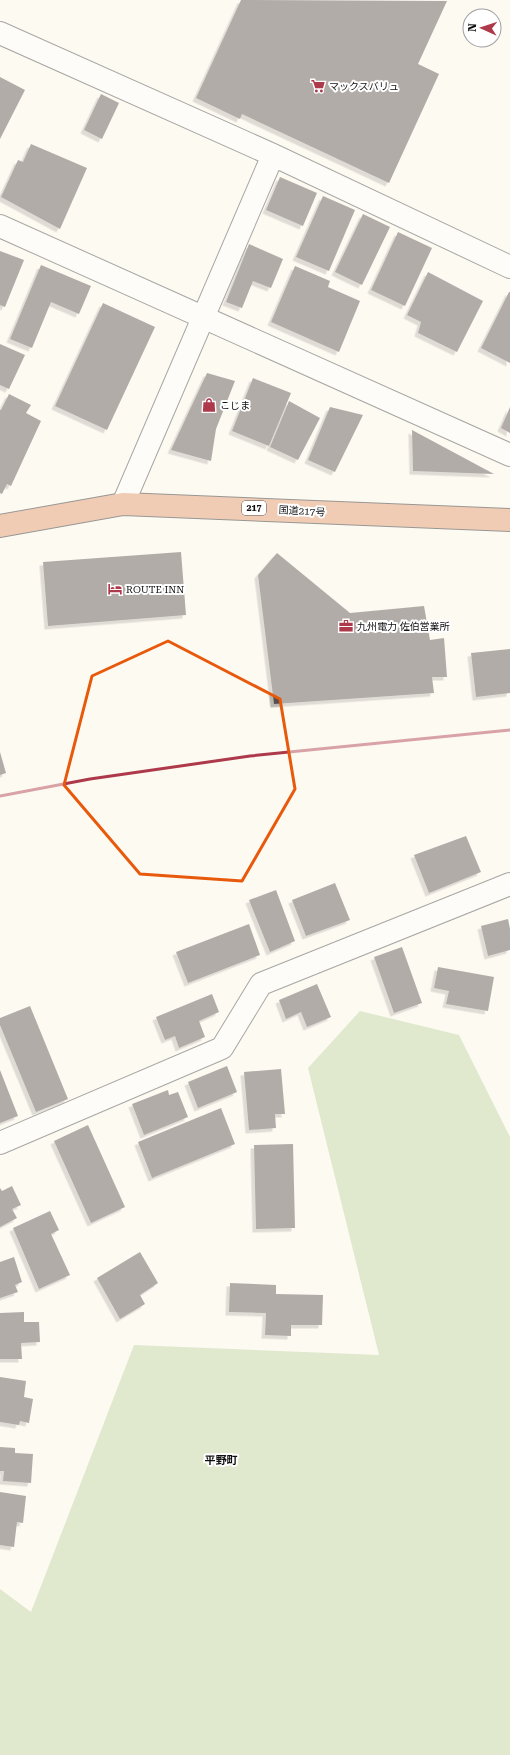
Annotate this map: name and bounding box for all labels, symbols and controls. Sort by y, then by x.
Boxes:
north arrow [462,8,502,48]
text: N [466,22,479,32]
supermarket icon: マックスバリュ [310,78,326,94]
place label: マックスバリュ [329,81,399,92]
shop icon: こじま [201,397,217,413]
place label: こじま [220,400,250,411]
road number: 217 [242,501,266,515]
street label: 国道217号 [278,504,326,518]
hotel icon: ROUTE INN [107,581,123,597]
place label: ROUTE INN [126,584,184,595]
office icon: 九州電力 佐伯営業所 [338,618,354,634]
place label: 九州電力 佐伯営業所 [357,621,450,632]
district label: 平野町 [205,1454,238,1467]

